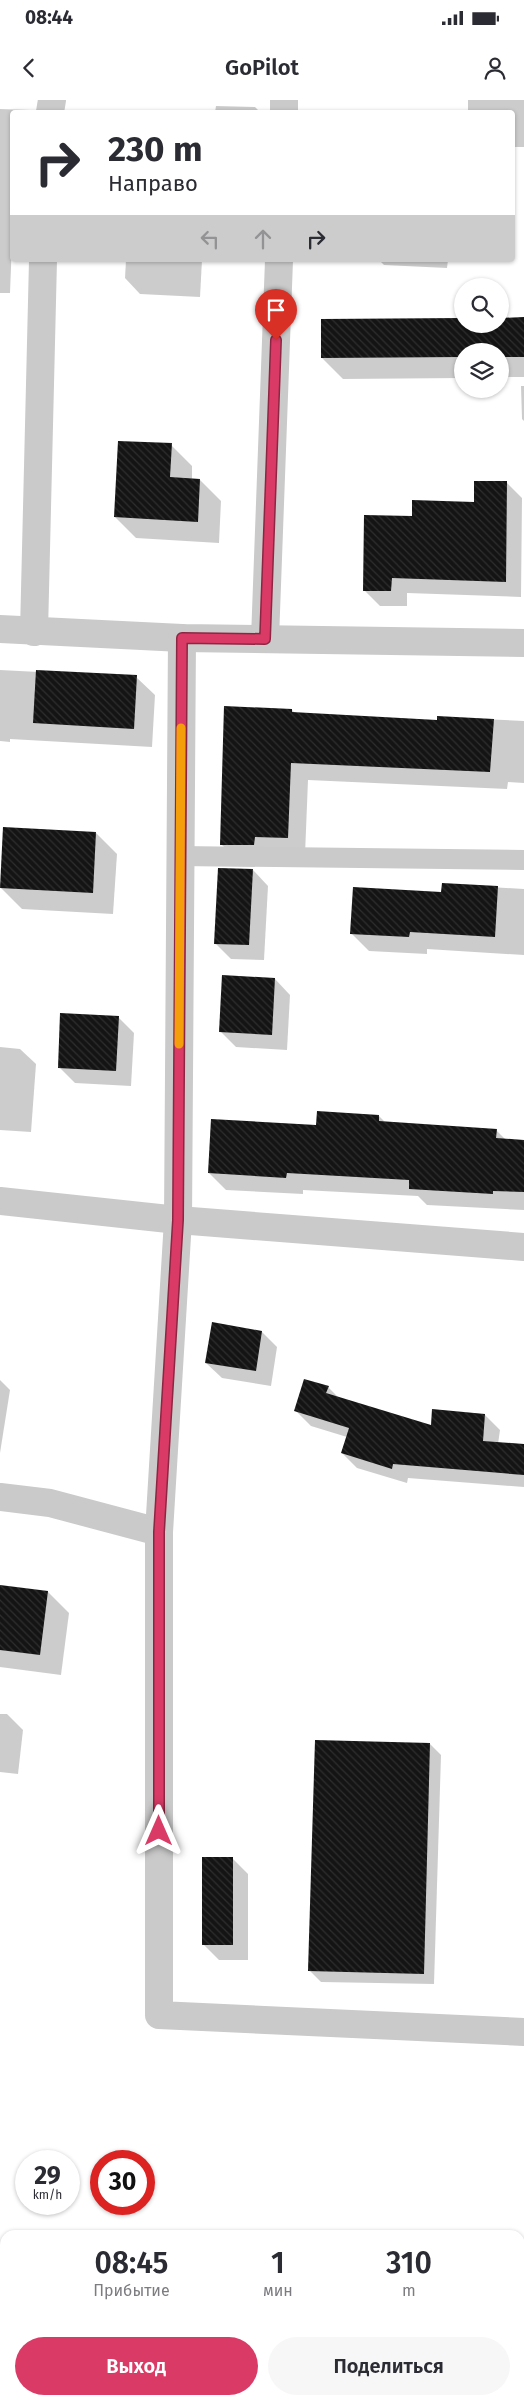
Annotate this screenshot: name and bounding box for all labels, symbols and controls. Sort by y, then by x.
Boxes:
text: 08:44 [25,6,73,29]
icon: back [15,54,43,82]
text: GoPilot [225,54,299,81]
icon: person [481,54,509,82]
text: 230 m [108,128,202,170]
icon: right [25,130,90,195]
text: Направо [108,170,198,197]
icon: left [196,225,224,253]
icon: ahead [249,225,277,253]
icon: right [302,225,330,253]
map controls [454,278,509,398]
button: search [454,278,509,333]
pin [255,289,297,340]
icon: arrive [262,296,290,324]
button: layers [454,343,509,398]
position arrow [132,1804,184,1856]
speed limit sign: 30 [90,2150,155,2215]
text: 29 [34,2161,61,2191]
text: km/h [33,2188,62,2202]
text: 08:45 [95,2245,168,2281]
text: 1 [271,2245,285,2281]
text: 310 [386,2245,432,2281]
text: Прибытие [93,2281,170,2300]
text: мин [263,2281,293,2300]
text: m [402,2281,416,2300]
button: Выход [15,2337,258,2395]
button: Поделиться [268,2337,510,2395]

